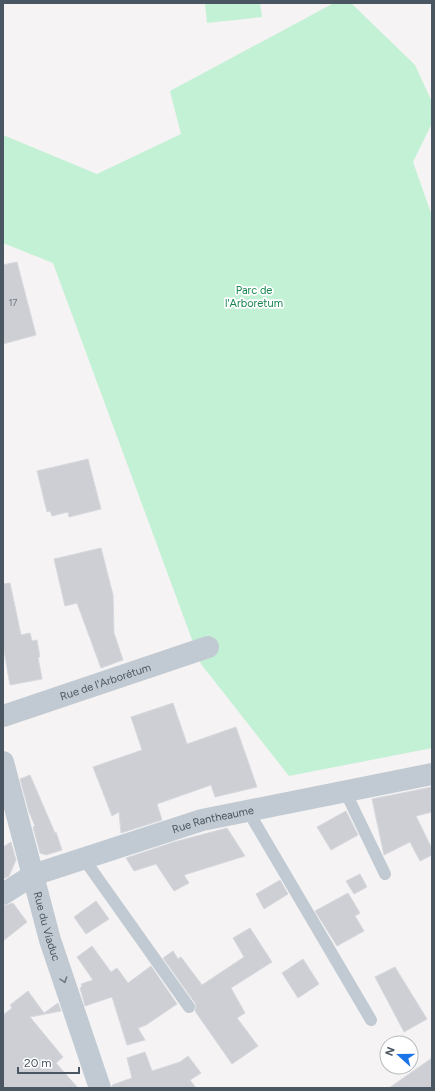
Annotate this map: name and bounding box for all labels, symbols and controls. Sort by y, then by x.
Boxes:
park label: Parc de l'Arboretum [225,284,283,310]
house number: 17 [9,297,17,308]
street label: Rue de l'Arborétum [58,660,152,703]
street label: Rue Rantheaume [170,803,255,836]
street label: Rue du Viaduc [31,890,63,963]
one-way arrow [59,976,67,983]
north arrow [379,1035,419,1075]
text: N [383,1045,398,1058]
scale bar [18,1049,79,1075]
text: 20 m [24,1056,52,1070]

